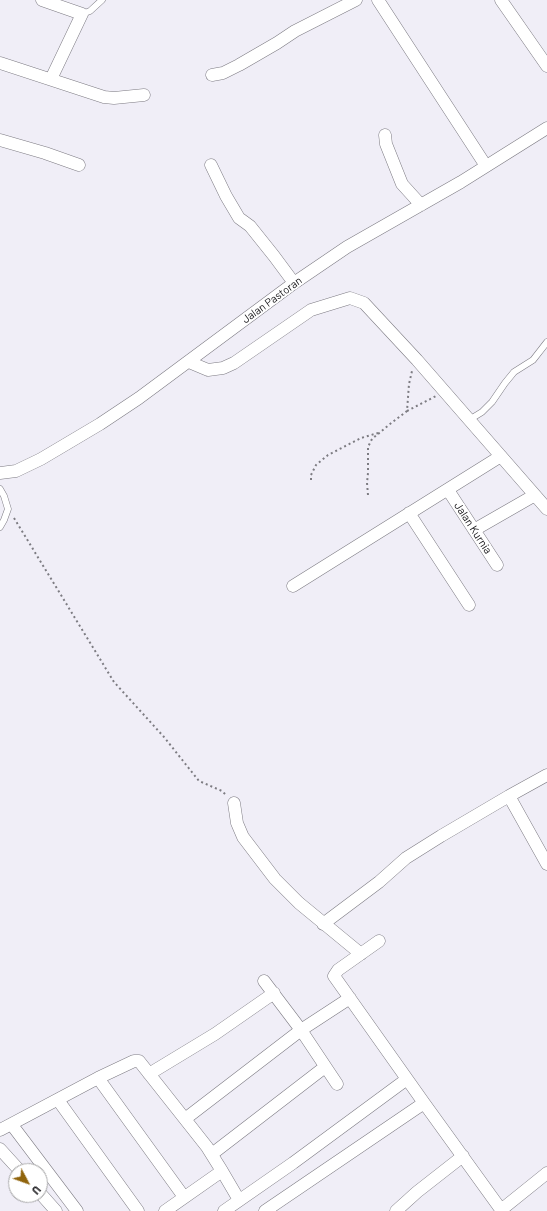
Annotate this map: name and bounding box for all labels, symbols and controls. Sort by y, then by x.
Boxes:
street label: Jalan Pastoran [239,274,305,326]
street label: Jalan Kurnia [451,500,495,556]
north arrow [8,1163,48,1203]
text: U [30,1184,44,1197]

